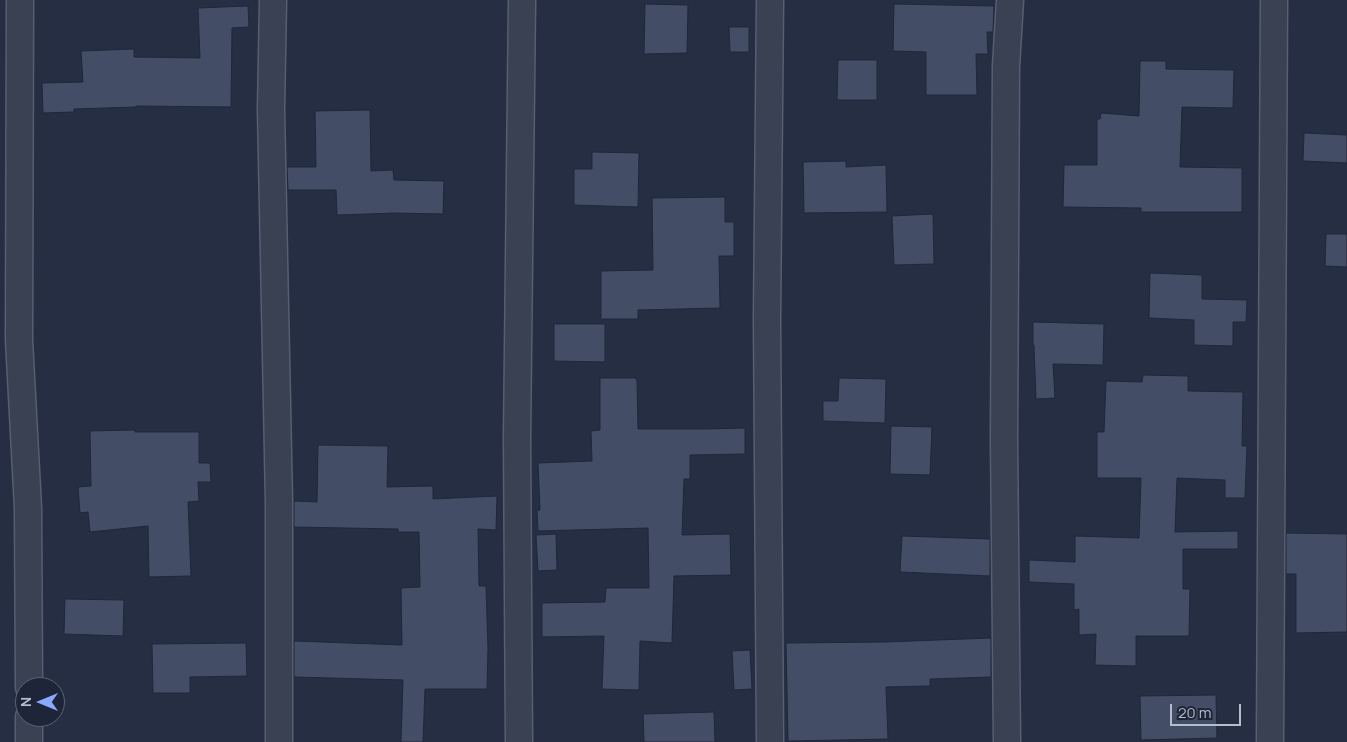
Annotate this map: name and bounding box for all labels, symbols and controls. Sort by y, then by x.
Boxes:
north arrow [15,677,65,727]
scale bar [1172,694,1243,726]
text: N [16,697,35,707]
text: 20 m [1178,702,1211,723]

